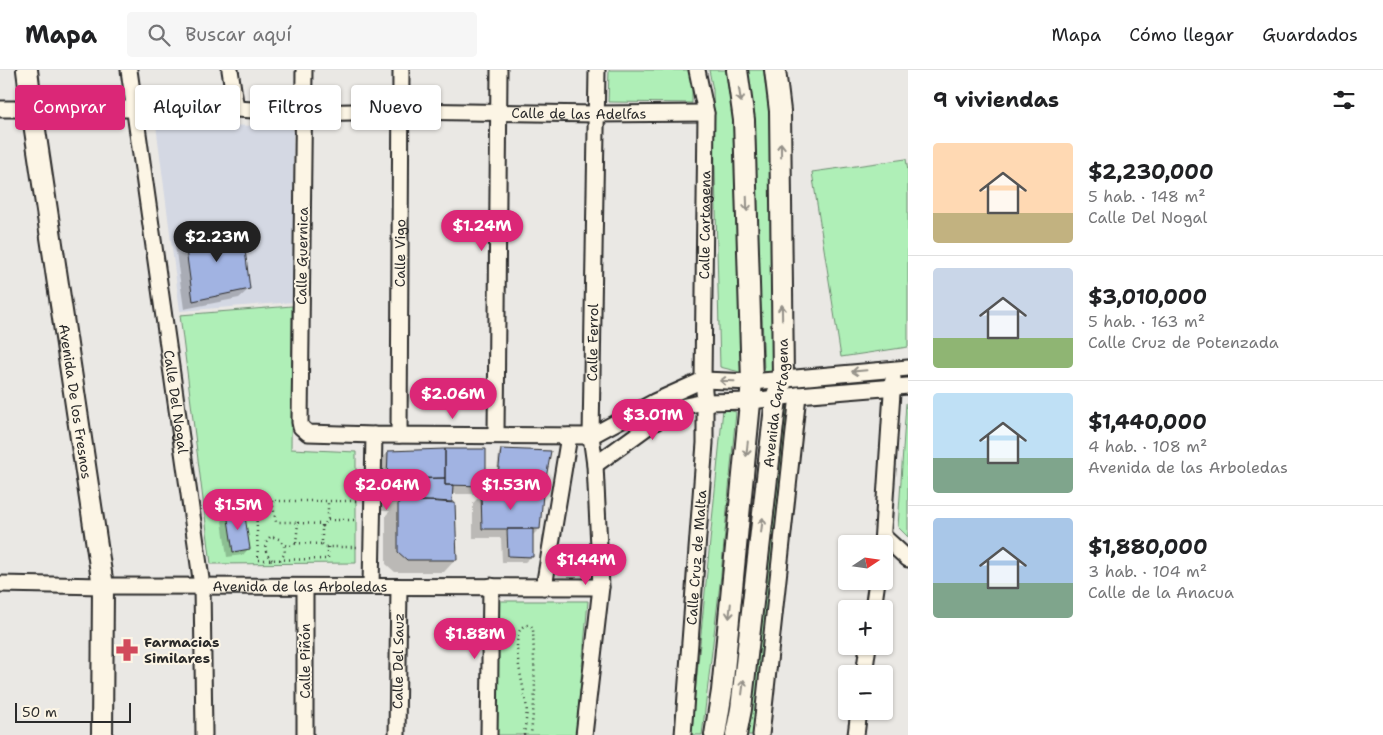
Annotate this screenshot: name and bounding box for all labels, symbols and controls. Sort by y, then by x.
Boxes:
search box [127,12,477,57]
text: Mapa [25,19,97,51]
icon: search [145,21,173,49]
text: Buscar aquí [185,22,292,47]
text: Mapa [1051,23,1101,47]
text: Cómo llegar [1129,23,1234,47]
text: Guardados [1262,23,1358,47]
chip: Comprar [15,85,125,130]
chip: Alquilar [135,85,240,130]
chip: Filtros [250,85,341,130]
chip: Nuevo [351,85,441,130]
text: 9 viviendas [933,86,1059,114]
icon: filters [1330,86,1358,114]
one-way arrow [736,87,746,103]
street label: Calle de las Adelfas [511,104,647,123]
one-way arrow [776,142,786,158]
text: $2,230,000 [1088,158,1214,186]
icon: home [973,163,1033,223]
street label: Calle Cartagena [695,170,714,280]
text: 5 hab. · 148 m² [1088,186,1206,207]
one-way arrow [742,196,751,212]
street label: Calle Guernica [292,207,312,305]
text: Calle Del Nogal [1088,207,1207,228]
pin: $1.24M [441,210,523,252]
text: $1.24M [452,215,512,236]
street label: Calle Vigo [391,219,409,287]
pin: $2.23M [176,220,258,263]
text: $2.23M [185,226,249,247]
text: $3,010,000 [1088,283,1207,311]
icon: home [973,288,1033,348]
street label: Calle Ferrol [583,303,602,381]
one-way arrow [777,304,787,320]
text: 5 hab. · 163 m² [1088,311,1205,332]
street label: Avenida De los Fresnos [55,323,96,480]
text: Calle Cruz de Potenzada [1088,332,1279,353]
street label: Avenida Cartagena [759,338,792,468]
street label: Calle Del Nogal [160,349,192,455]
one-way arrow [852,367,868,376]
one-way arrow [720,376,736,386]
pin: $2.06M [412,378,494,420]
text: $2.06M [421,383,485,404]
pin: $3.01M [612,398,694,441]
text: $3.01M [623,404,683,425]
text: $1,440,000 [1088,408,1207,436]
icon: home [973,413,1033,473]
text: 4 hab. · 108 m² [1088,436,1207,457]
one-way arrow [742,441,752,457]
text: Avenida de las Arboledas [1088,457,1288,478]
pin: $2.04M [346,468,428,511]
pin: $1.53M [470,468,552,511]
text: $2.04M [355,474,419,495]
text: $1.53M [482,474,541,495]
pin: $1.5M [203,488,273,531]
street label: Calle Cruz de Malta [682,489,710,626]
text: $1.5M [214,494,262,515]
one-way arrow [757,518,767,534]
text: $1,880,000 [1088,533,1208,561]
north arrow [838,535,892,590]
map controls [838,535,893,720]
icon: home [973,538,1033,598]
pin: $1.44M [545,544,627,586]
text: $1.44M [556,549,616,570]
text: 3 hab. · 104 m² [1088,561,1207,582]
street label: Avenida de las Arboledas [212,577,388,596]
text: Calle de la Anacua [1088,582,1234,603]
button: + [838,600,893,655]
one-way arrow [725,603,735,619]
street label: Calle Del Sauz [388,613,408,709]
pin: $1.88M [434,618,516,660]
street label: Calle Piñón [296,623,314,699]
text: $1.88M [445,623,505,644]
place label: Farmacias Similares [144,633,219,667]
pharmacy icon: Farmacias Similares [114,637,140,663]
button: − [838,665,893,720]
one-way arrow [738,679,748,695]
scale bar [15,700,131,723]
text: 50 m [22,703,57,721]

